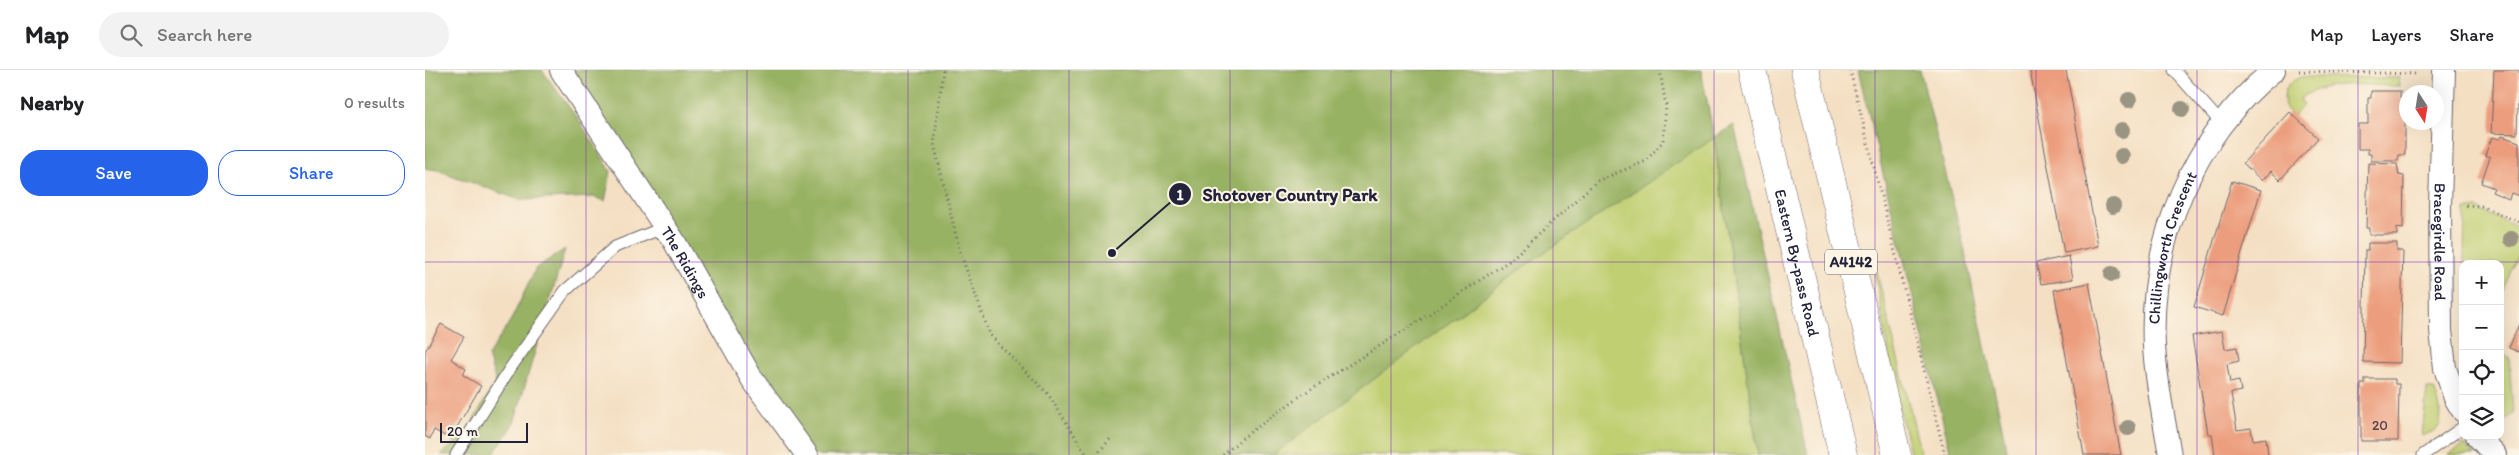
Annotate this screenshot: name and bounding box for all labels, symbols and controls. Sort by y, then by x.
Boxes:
search box [99,12,449,57]
text: Map [25,20,69,49]
icon: search [117,21,145,49]
text: Search here [157,23,252,46]
text: Map [2310,24,2343,46]
text: Layers [2371,24,2421,46]
text: Share [2449,24,2494,46]
north arrow [2399,85,2444,130]
text: Nearby [20,90,84,115]
text: 0 results [344,93,405,112]
button: Save [20,150,208,196]
button: Share [218,150,405,196]
street label: Chillingworth Crescent [2145,168,2201,325]
callout: Shotover Country Park [1167,178,1388,211]
street label: Bracegirdle Road [2430,183,2450,301]
text: Shotover Country Park [1202,184,1378,206]
text: 1 [1177,186,1184,204]
street label: Eastern By-pass Road [1770,187,1824,339]
street label: The Ridings [657,223,713,302]
road number: A4142 [1825,250,1877,274]
map controls [2459,260,2504,440]
button: + [2459,260,2504,305]
button: − [2459,305,2504,350]
button: locate [2459,350,2504,395]
button: layers [2459,395,2504,440]
house number: 20 [2372,417,2388,434]
scale bar [440,420,527,443]
text: 20 m [447,423,478,440]

